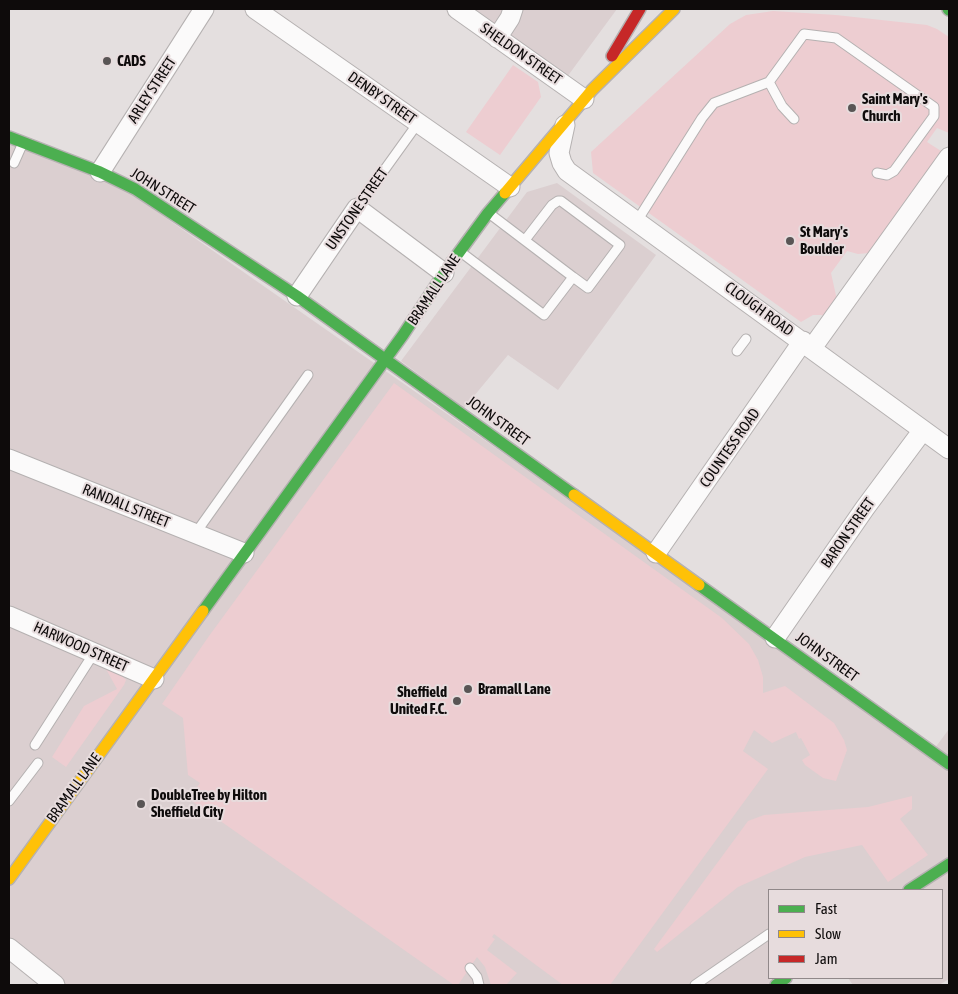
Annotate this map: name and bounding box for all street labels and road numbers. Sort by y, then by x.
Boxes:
street label: SHELDON STREET [477,19,565,89]
street label: ARLEY STREET [124,53,180,127]
street label: DENBY STREET [344,68,420,128]
street label: JOHN STREET [127,164,199,218]
street label: UNSTONE STREET [322,164,392,254]
street label: BRAMALL LANE [404,251,464,329]
street label: CLOUGH ROAD [721,278,797,340]
street label: JOHN STREET [463,392,533,450]
street label: COUNTESS ROAD [696,405,764,491]
street label: RANDALL STREET [80,480,172,532]
street label: BARON STREET [817,495,879,571]
street label: HARWOOD STREET [31,618,131,676]
street label: JOHN STREET [792,628,862,686]
street label: BRAMALL LANE [43,750,105,826]

